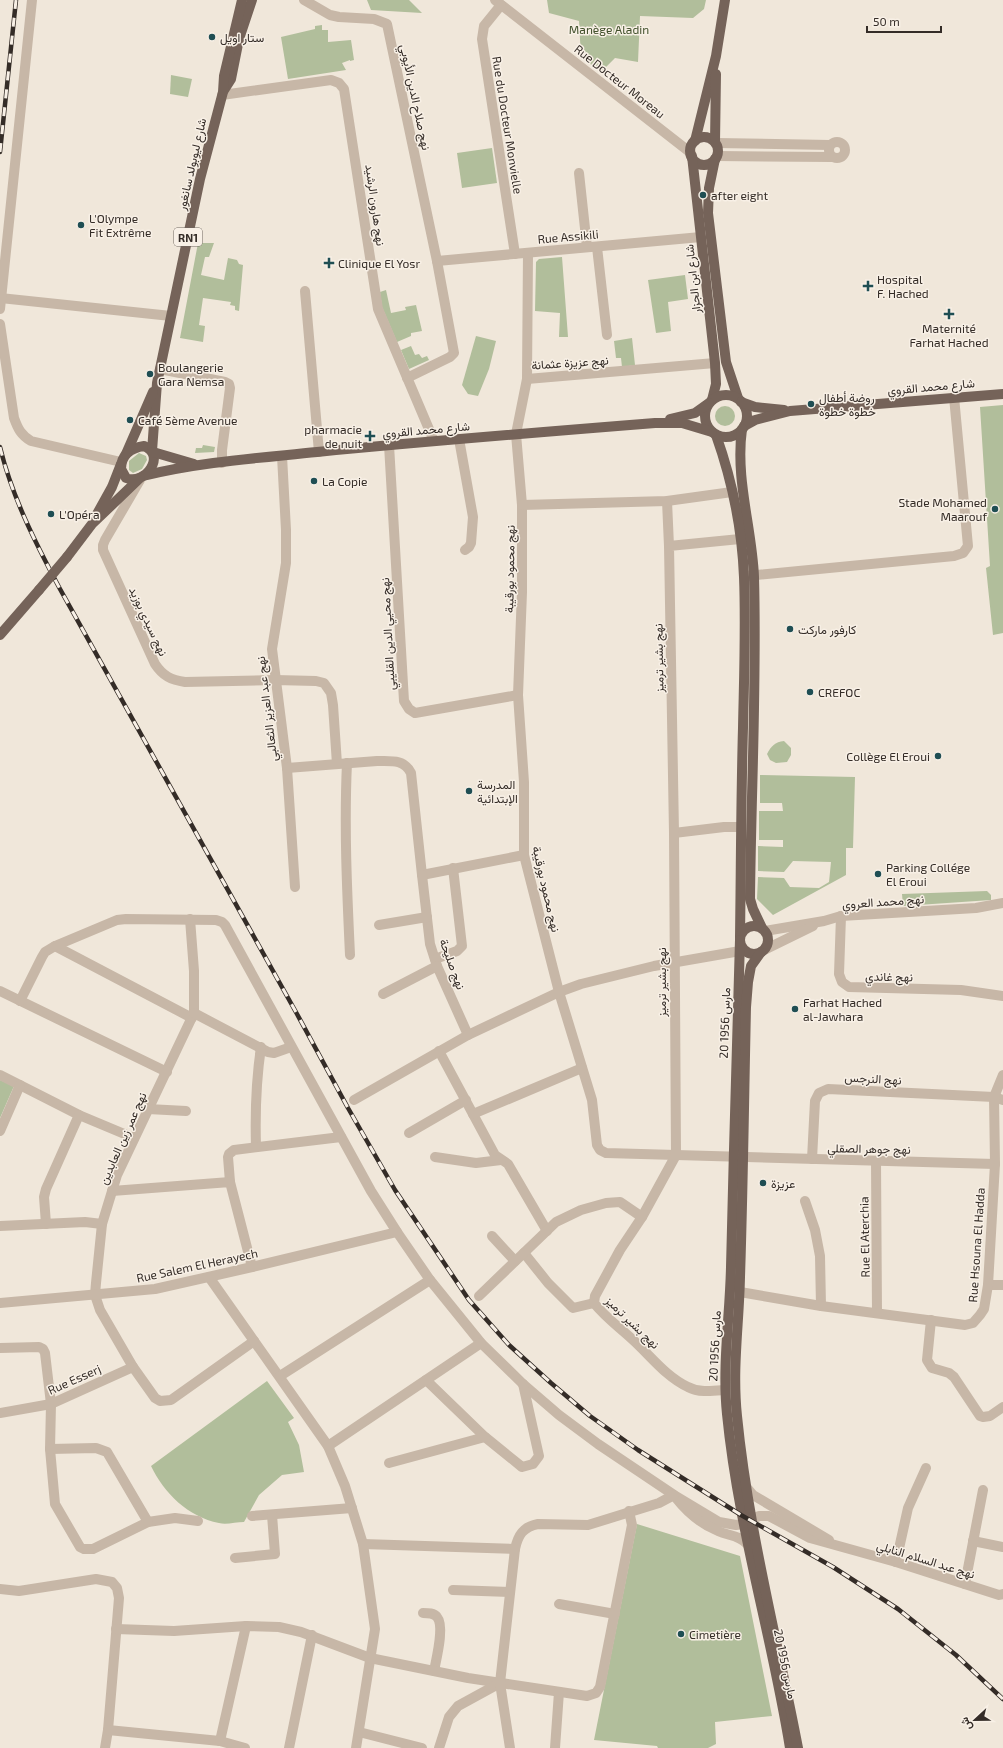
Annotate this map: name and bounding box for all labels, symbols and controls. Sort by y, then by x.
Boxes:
scale bar [867,8,941,34]
text: 50 m [873,14,900,28]
park label: Manège Aladin [569,22,649,36]
place label: ستار اويل [220,30,264,46]
marker: ستار اويل [207,32,217,42]
street label: Rue Docteur Moreau [572,41,668,121]
street label: نهج صلاح الدين الأيوبي [394,43,434,152]
street label: Rue du Docteur Monvielle [490,55,526,195]
street label: شارع ليوبولد سانغور [173,116,211,213]
street label: نهج هارون الرشيد [360,163,389,247]
place label: after eight [711,188,768,202]
marker: after eight [698,190,708,200]
place label: L'Olympe Fit Extrême [89,211,151,239]
marker: L'Olympe Fit Extrême [76,220,86,230]
street label: Rue Assikili [537,226,599,246]
road number: RN1 [174,228,202,246]
street label: شارع ابن الجزار [681,243,706,315]
place label: Clinique El Yosr [338,256,420,270]
marker: Clinique El Yosr [323,257,335,269]
place label: Hospital F. Hached [877,272,929,300]
marker: Hospital F. Hached [862,280,874,292]
marker: Maternité Farhat Hached [943,308,955,320]
place label: Maternité Farhat Hached [909,321,989,349]
street label: نهج عزيزة عثمانة [531,352,609,375]
place label: Boulangerie Gara Nemsa [158,360,224,388]
marker: Boulangerie Gara Nemsa [145,369,155,379]
street label: شارع محمد القروي [887,375,976,401]
place label: روضة أطفال خطوة خطوة [819,390,876,420]
marker: روضة أطفال خطوة خطوة [806,399,816,409]
place label: Café 5ème Avenue [138,413,237,427]
marker: Café 5ème Avenue [125,415,135,425]
street label: شارع محمد القروي [382,418,471,444]
place label: pharmacie de nuit [304,422,362,450]
marker: pharmacie de nuit [365,431,375,441]
place label: La Copie [322,474,367,488]
marker: La Copie [309,476,319,486]
place label: Stade Mohamed Maarouf [898,495,987,523]
marker: Stade Mohamed Maarouf [990,504,1000,514]
place label: L'Opéra [59,507,99,521]
marker: L'Opéra [46,509,56,519]
street label: نهج محمود بورقيبة [501,525,520,613]
street label: نهج محيي الدين القليبي [377,577,401,691]
street label: نهج سيدي بوزيد [123,584,171,660]
place label: كارفور ماركت [798,622,856,638]
street label: نهج بشير ترميز [650,623,669,694]
marker: كارفور ماركت [785,624,795,634]
street label: نهج عبد العزيز الثعالبي [253,655,283,762]
place label: CREFOC [818,685,860,699]
marker: CREFOC [805,687,815,697]
place label: Collège El Eroui [846,749,930,763]
marker: Collège El Eroui [933,751,943,761]
place label: المدرسة الإبتدائية [477,777,518,807]
marker: المدرسة الإبتدائية [464,786,474,796]
street label: نهج محمود بورقيبة [527,845,564,934]
place label: Parking Collége El Eroui [886,860,970,888]
marker: Parking Collége El Eroui [873,869,883,879]
street label: نهج محمد العروي [842,891,925,915]
street label: نهج صليحة [435,937,469,992]
street label: نهج بشير ترميز [654,947,671,1018]
street label: نهج غاندي [865,969,913,987]
street label: 20 مارس 1956 [716,987,734,1059]
place label: Farhat Hached al-Jawhara [803,995,882,1023]
marker: Farhat Hached al-Jawhara [790,1004,800,1014]
street label: نهج النرجس [844,1070,902,1089]
street label: نهج عمر زين العابدين [95,1090,151,1187]
street label: نهج جوهر الصقلي [827,1140,911,1160]
place label: عزيزة [771,1176,795,1192]
marker: عزيزة [758,1178,768,1188]
street label: Rue Hsouna El Hadda [965,1187,987,1303]
street label: Rue El Aterchia [856,1196,872,1278]
street label: Rue Salem El Herayech [135,1245,259,1285]
street label: نهج بشير ترميز [600,1292,663,1353]
street label: 20 مارس 1956 [705,1310,725,1382]
street label: Rue Esserj [45,1361,103,1398]
street label: نهج عبد السلام النابلي [874,1537,977,1584]
place label: Cimetière [689,1627,741,1641]
street label: 20 مارس 1956 [770,1628,800,1701]
marker: Cimetière [676,1629,686,1639]
north arrow [955,1700,995,1740]
text: ش [957,1715,975,1732]

